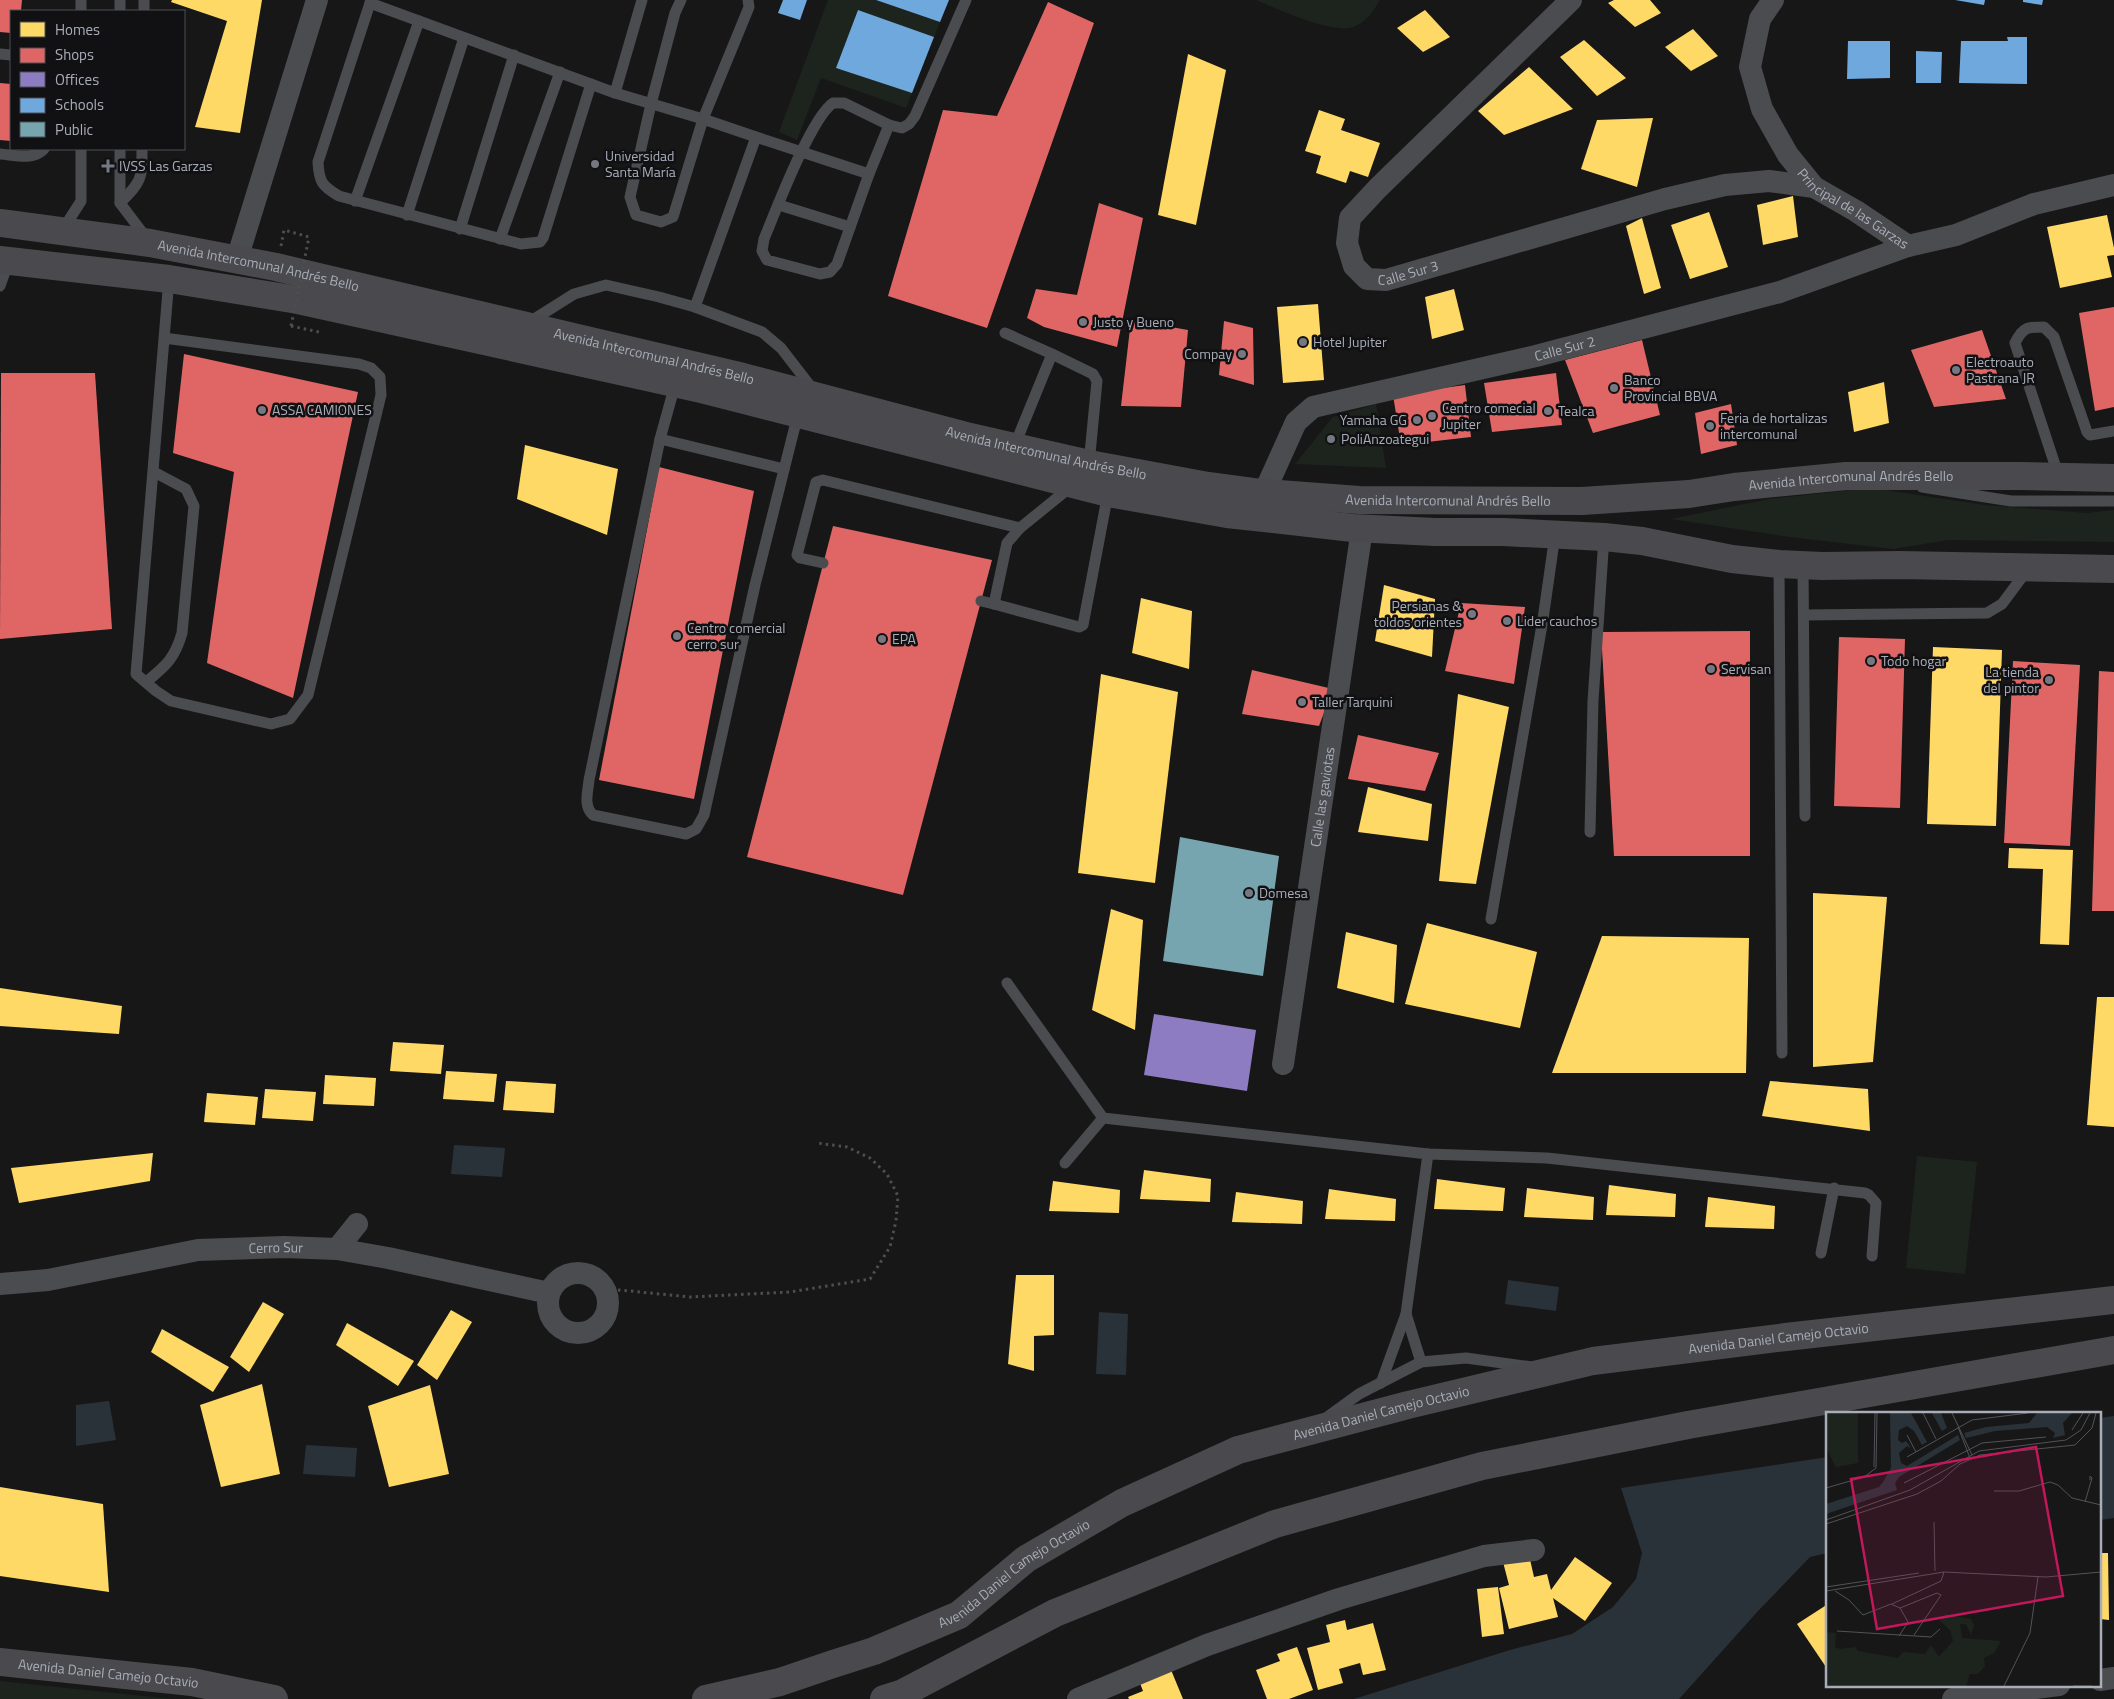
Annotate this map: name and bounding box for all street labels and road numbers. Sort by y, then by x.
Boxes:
street label: Principal de las Garzas [1793,163,1913,254]
street label: Avenida Intercomunal Andrés Bello [156,234,361,296]
street label: Calle Sur 3 [1377,254,1441,290]
street label: Avenida Intercomunal Andrés Bello [552,322,757,390]
street label: Calle Sur 2 [1532,330,1597,366]
street label: Avenida Intercomunal Andrés Bello [943,420,1148,484]
street label: Avenida Intercomunal Andrés Bello [1748,465,1953,496]
street label: Avenida Intercomunal Andrés Bello [1345,488,1551,511]
street label: Calle las gaviotas [1304,745,1340,848]
street label: Cerro Sur [248,1236,304,1258]
street label: Avenida Daniel Camejo Octavio [1687,1317,1870,1359]
street label: Avenida Daniel Camejo Octavio [1290,1380,1471,1445]
street label: Avenida Daniel Camejo Octavio [935,1513,1093,1633]
street label: Avenida Daniel Camejo Octavio [17,1653,201,1693]

